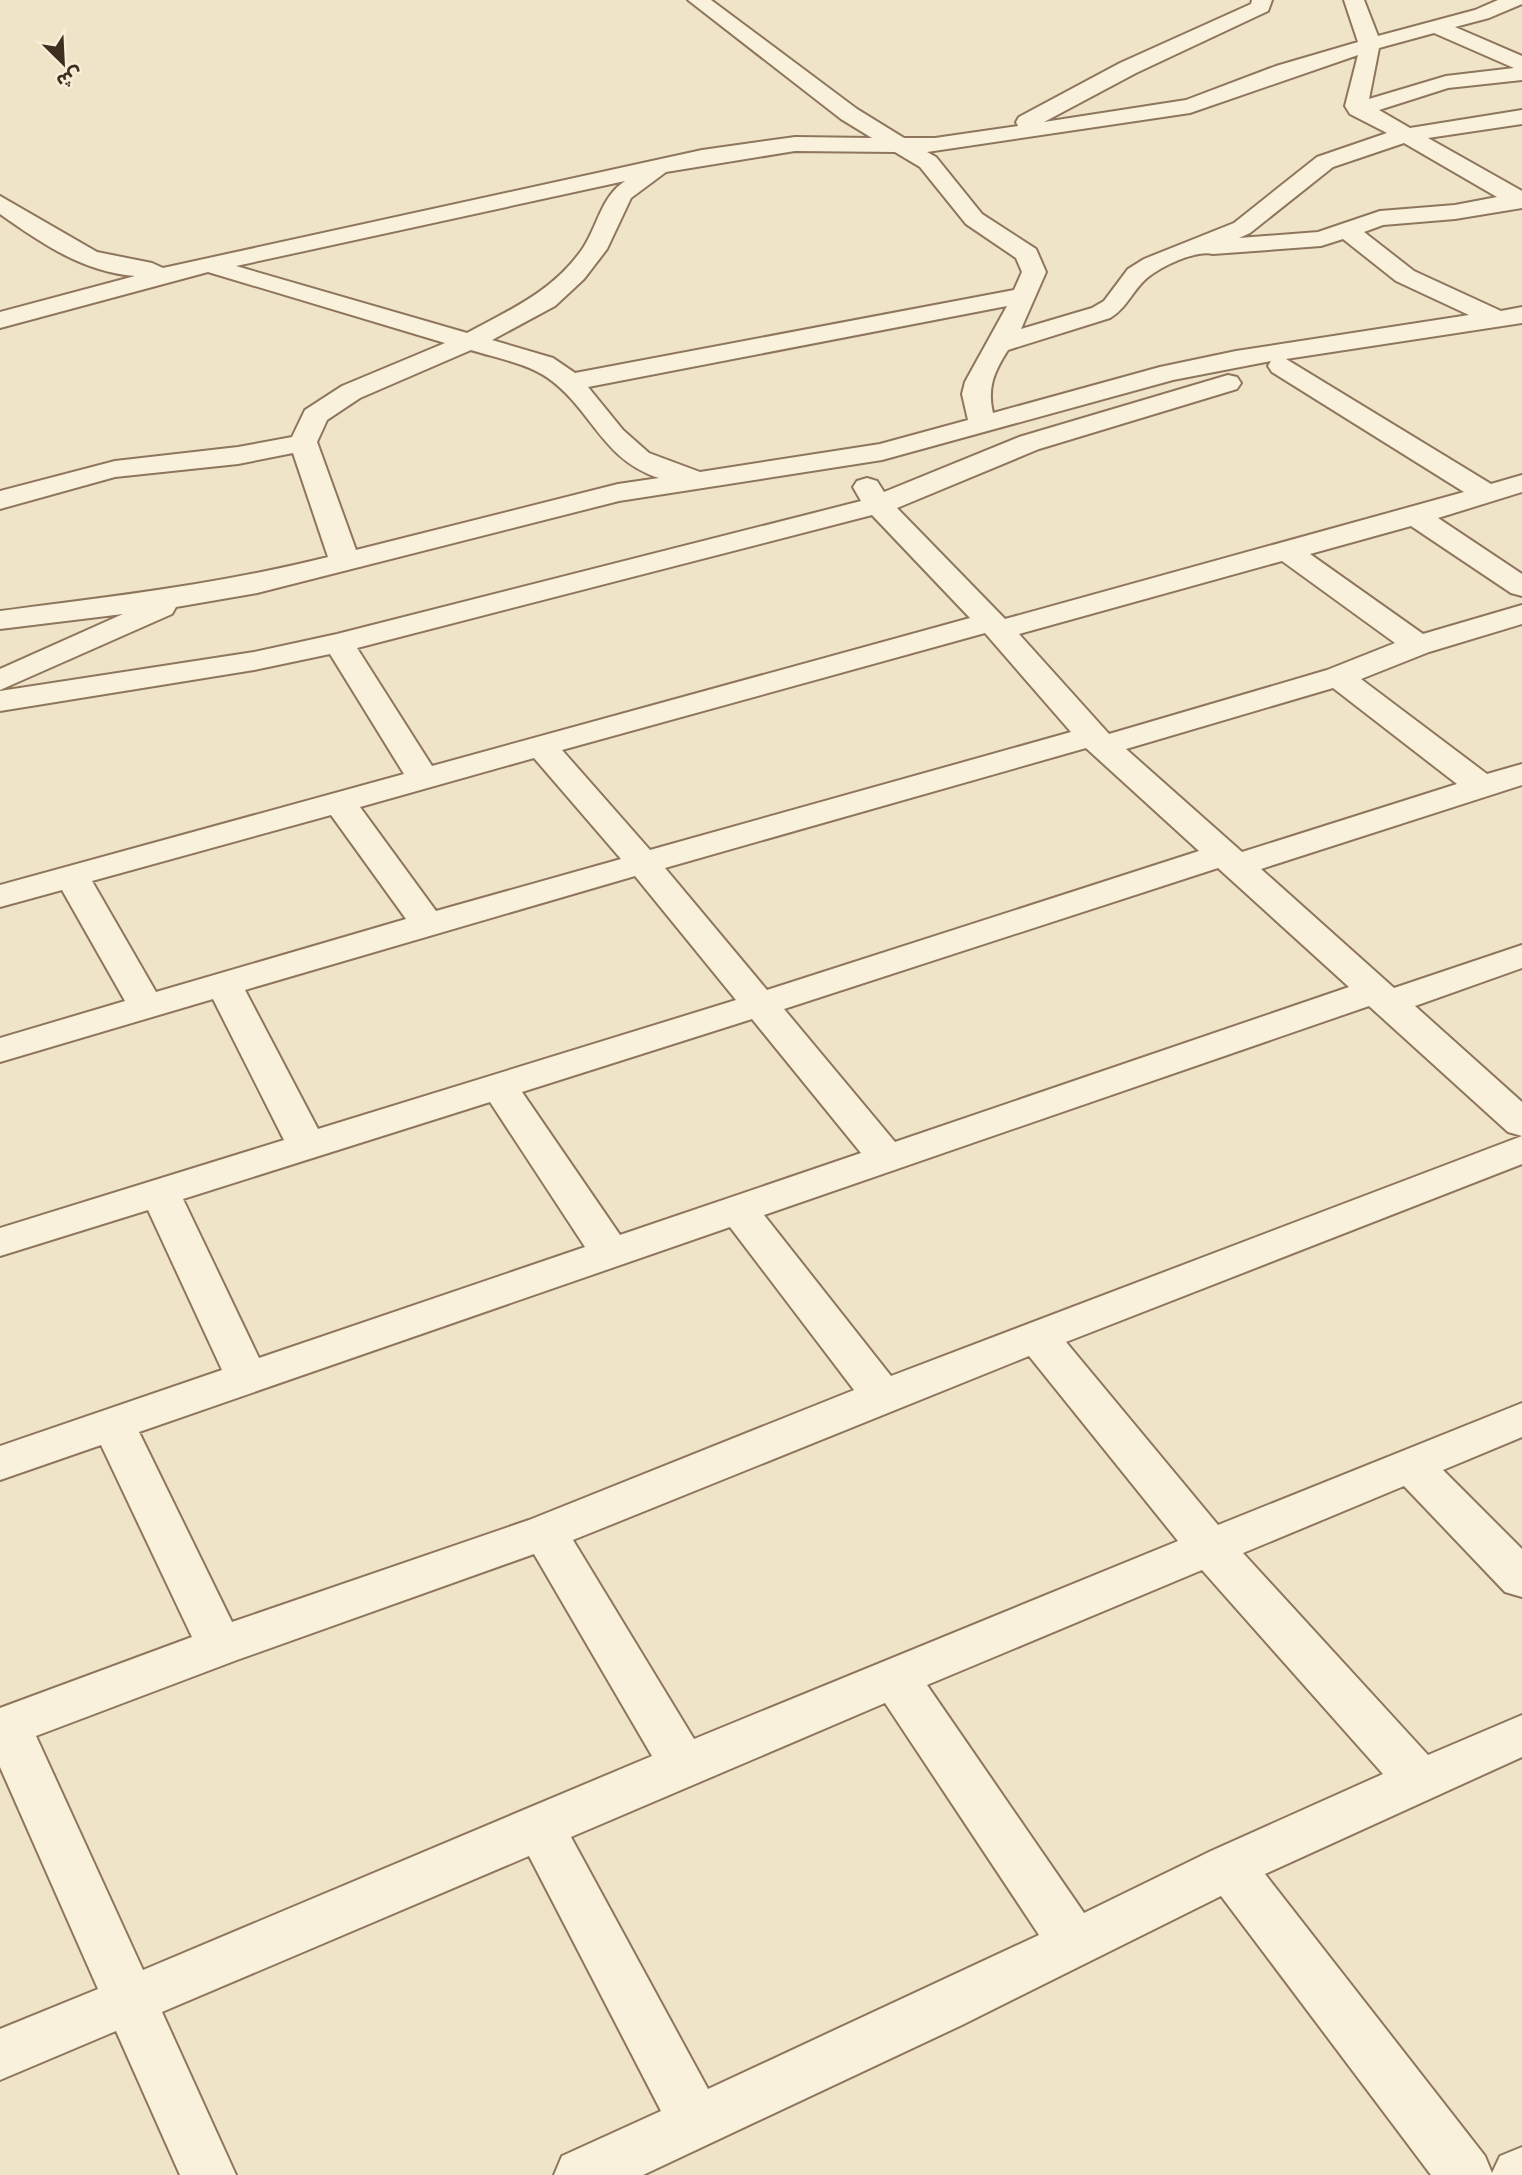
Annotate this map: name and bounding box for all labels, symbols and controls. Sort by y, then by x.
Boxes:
north arrow [28,28,98,98]
text: ش [52,59,87,96]

